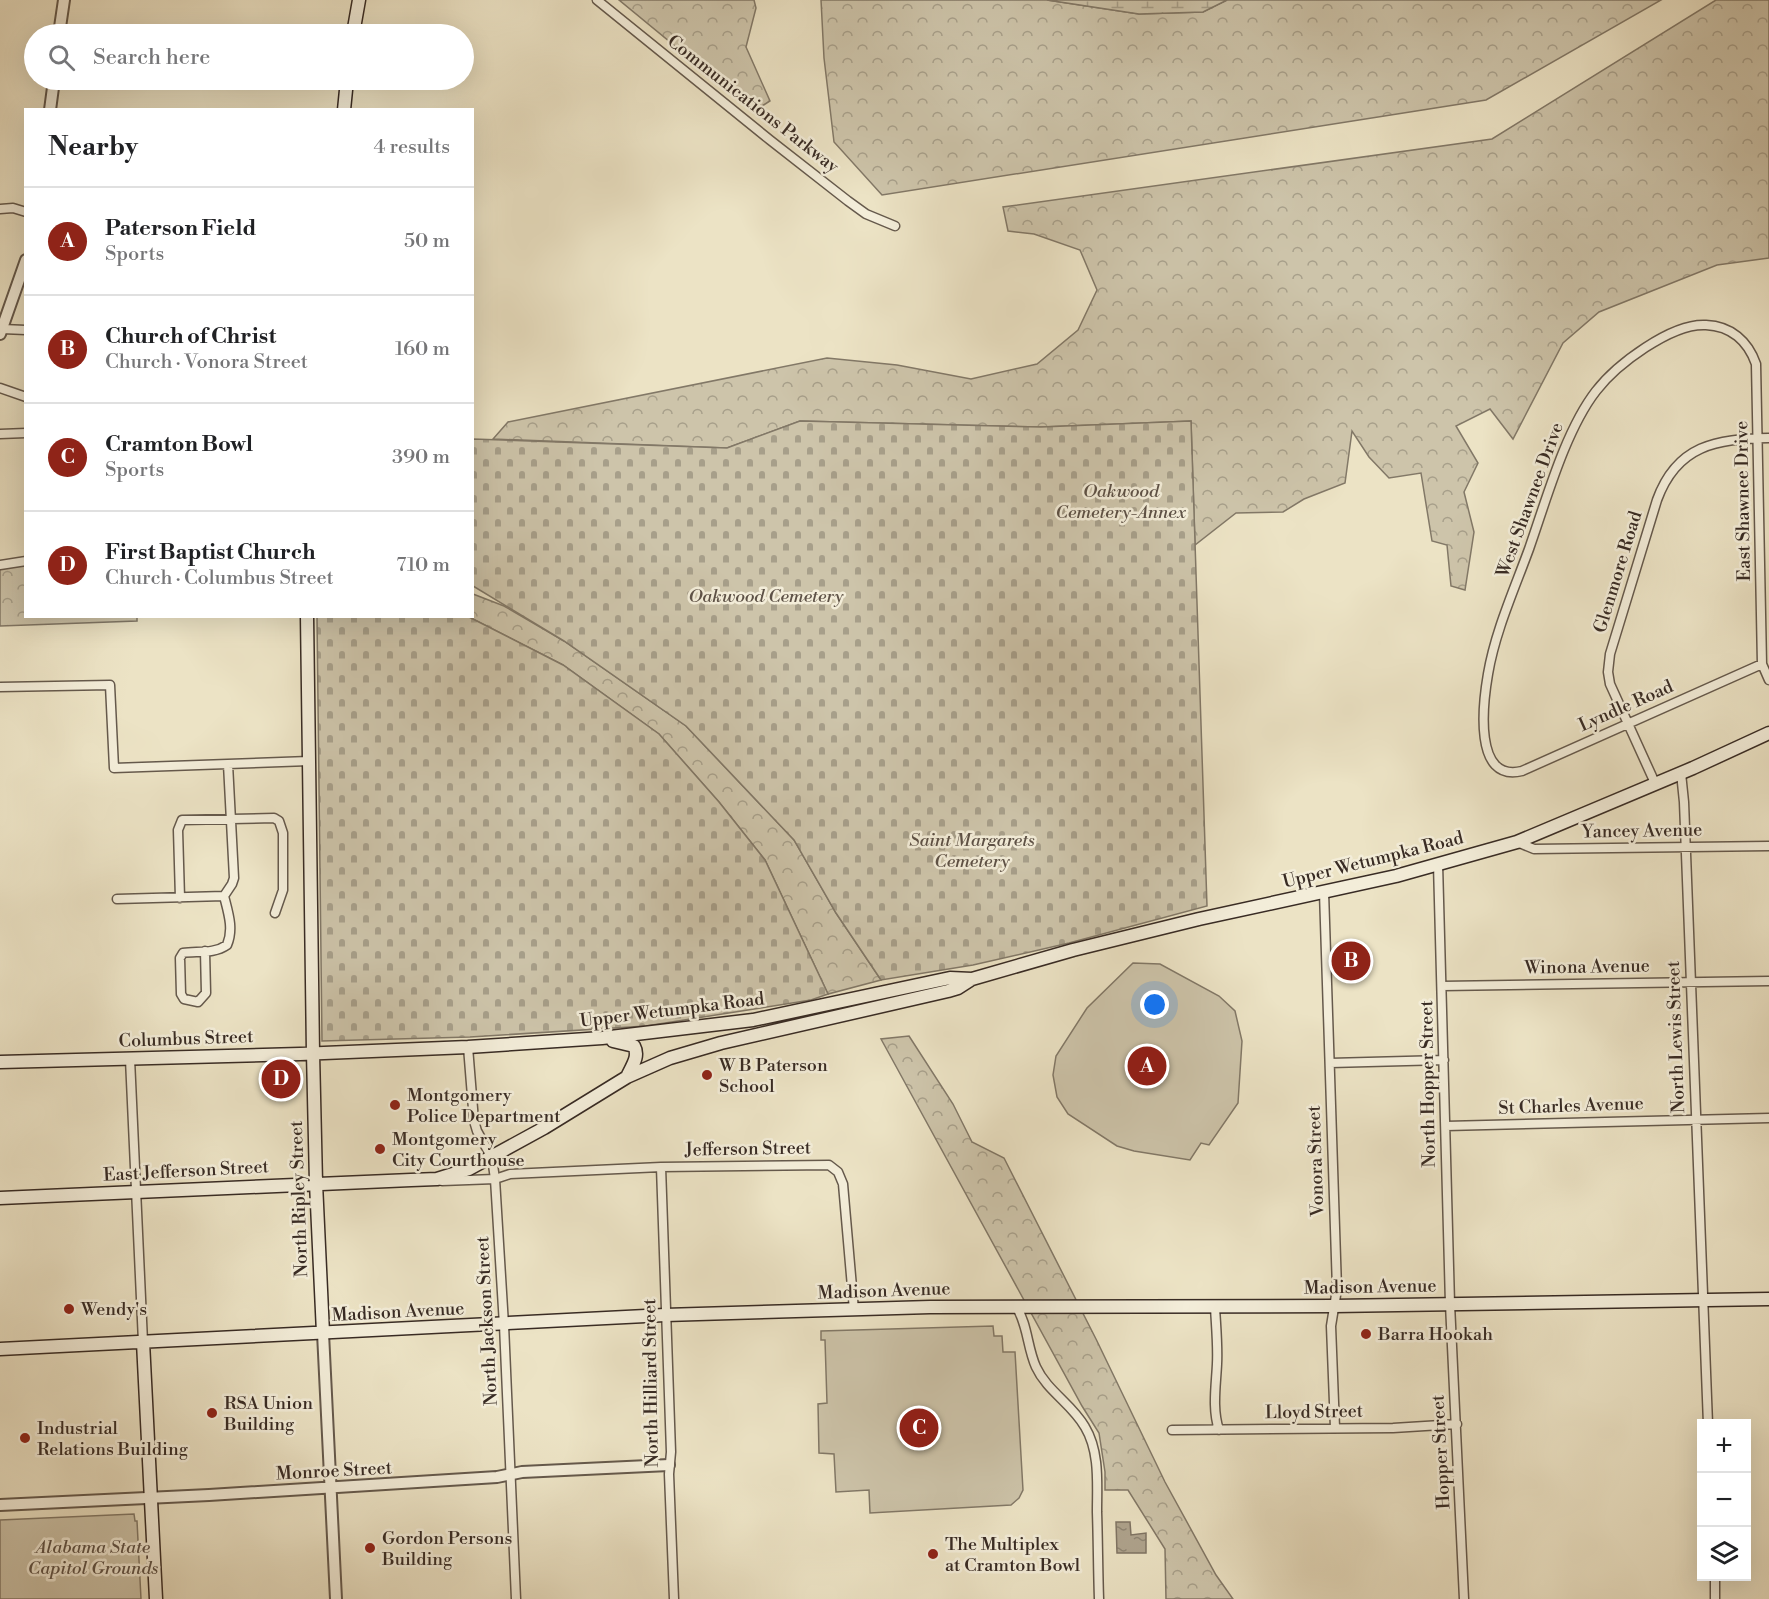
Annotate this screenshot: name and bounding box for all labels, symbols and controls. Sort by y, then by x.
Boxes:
search box [24,24,474,90]
street label: Communications Parkway [663,30,844,178]
icon: search [45,41,78,74]
text: Search here [93,44,210,71]
text: Nearby [48,131,138,163]
text: 4 results [373,135,450,160]
text: Paterson Field [105,215,256,242]
text: A [60,229,75,254]
text: 50 m [404,229,450,254]
text: Sports [105,242,164,267]
text: Church of Christ [105,323,276,350]
text: B [60,337,75,362]
text: 160 m [395,337,450,362]
text: Church · Vonora Street [105,350,308,375]
street label: West Shawnee Drive [1491,419,1569,582]
street label: East Shawnee Drive [1730,421,1756,581]
text: Cramton Bowl [105,431,253,458]
text: C [60,445,75,470]
text: 390 m [392,445,450,470]
text: Sports [105,458,164,483]
park label: Oakwood Cemetery-Annex [1056,480,1187,524]
street label: Glenmore Road [1589,507,1648,636]
text: First Baptist Church [105,539,316,566]
text: D [60,553,75,578]
text: 710 m [396,553,450,578]
text: Church · Columbus Street [105,566,334,591]
park label: Oakwood Cemetery [688,585,844,608]
street label: Lyndle Road [1575,675,1678,737]
street label: Yancey Avenue [1580,818,1703,844]
street label: Upper Wetumpka Road [1280,826,1467,894]
park label: Saint Margarets Cemetery [909,829,1035,873]
pin: B [1332,938,1370,984]
street label: Winona Avenue [1523,954,1650,980]
street label: North Lewis Street [1662,960,1690,1114]
street label: Upper Wetumpka Road [578,987,766,1033]
your location [1140,990,1169,1019]
street label: North Hopper Street [1415,999,1441,1168]
street label: Columbus Street [118,1025,254,1053]
pin: A [1128,1044,1166,1088]
place label: W B Paterson School [718,1054,828,1098]
pin: D [262,1056,300,1102]
marker: W B Paterson School [700,1068,714,1082]
place label: Montgomery Police Department [407,1084,561,1128]
street label: St Charles Avenue [1498,1092,1644,1120]
marker: Montgomery Police Department [388,1098,402,1112]
street label: Vonora Street [1303,1104,1329,1218]
street label: North Ripley Street [285,1119,313,1278]
place label: Montgomery City Courthouse [392,1128,525,1172]
street label: Jefferson Street [684,1136,812,1162]
marker: Montgomery City Courthouse [373,1142,387,1156]
street label: East Jefferson Street [103,1155,270,1187]
street label: North Jackson Street [471,1235,503,1406]
street label: Madison Avenue [1303,1274,1437,1300]
street label: Madison Avenue [817,1277,951,1305]
street label: Madison Avenue [331,1297,465,1327]
place label: Wendy's [80,1298,147,1321]
street label: North Hilliard Street [638,1298,664,1468]
marker: Wendy's [62,1302,76,1316]
place label: Barra Hookah [1377,1323,1493,1346]
marker: Barra Hookah [1359,1327,1373,1341]
place label: RSA Union Building [223,1392,313,1436]
street label: Hopper Street [1426,1393,1455,1510]
street label: Lloyd Street [1265,1400,1364,1424]
marker: RSA Union Building [205,1406,219,1420]
pin: C [900,1406,938,1450]
place label: Industrial Relations Building [37,1417,189,1461]
map controls [1697,1419,1751,1581]
button: + [1697,1419,1751,1473]
marker: Industrial Relations Building [18,1431,32,1445]
street label: Monroe Street [275,1456,393,1486]
button: − [1697,1473,1751,1527]
place label: Gordon Persons Building [381,1527,513,1571]
button: layers [1697,1527,1751,1581]
place label: The Multiplex at Cramton Bowl [945,1533,1081,1577]
park label: Alabama State Capitol Grounds [28,1536,159,1580]
marker: Gordon Persons Building [363,1541,377,1555]
marker: The Multiplex at Cramton Bowl [926,1547,940,1561]

